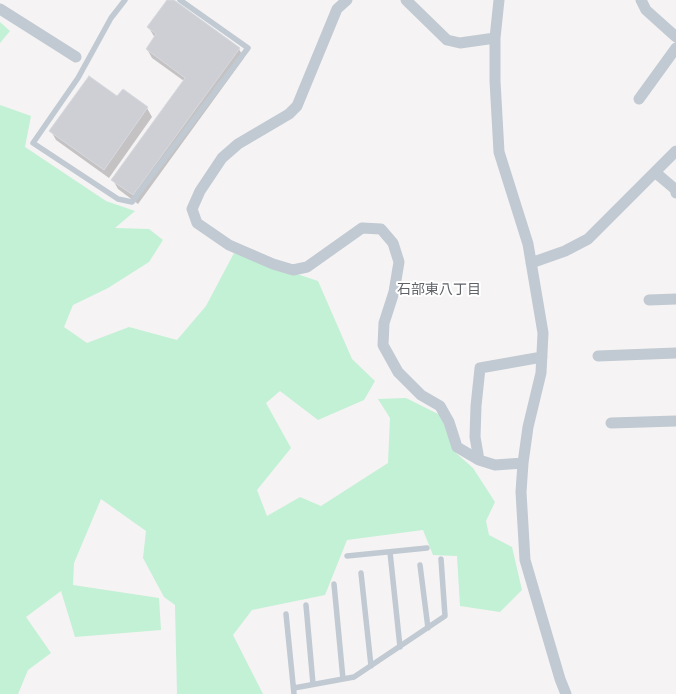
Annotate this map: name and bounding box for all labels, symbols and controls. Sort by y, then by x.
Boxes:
district label: 石部東八丁目 [397,282,481,298]

